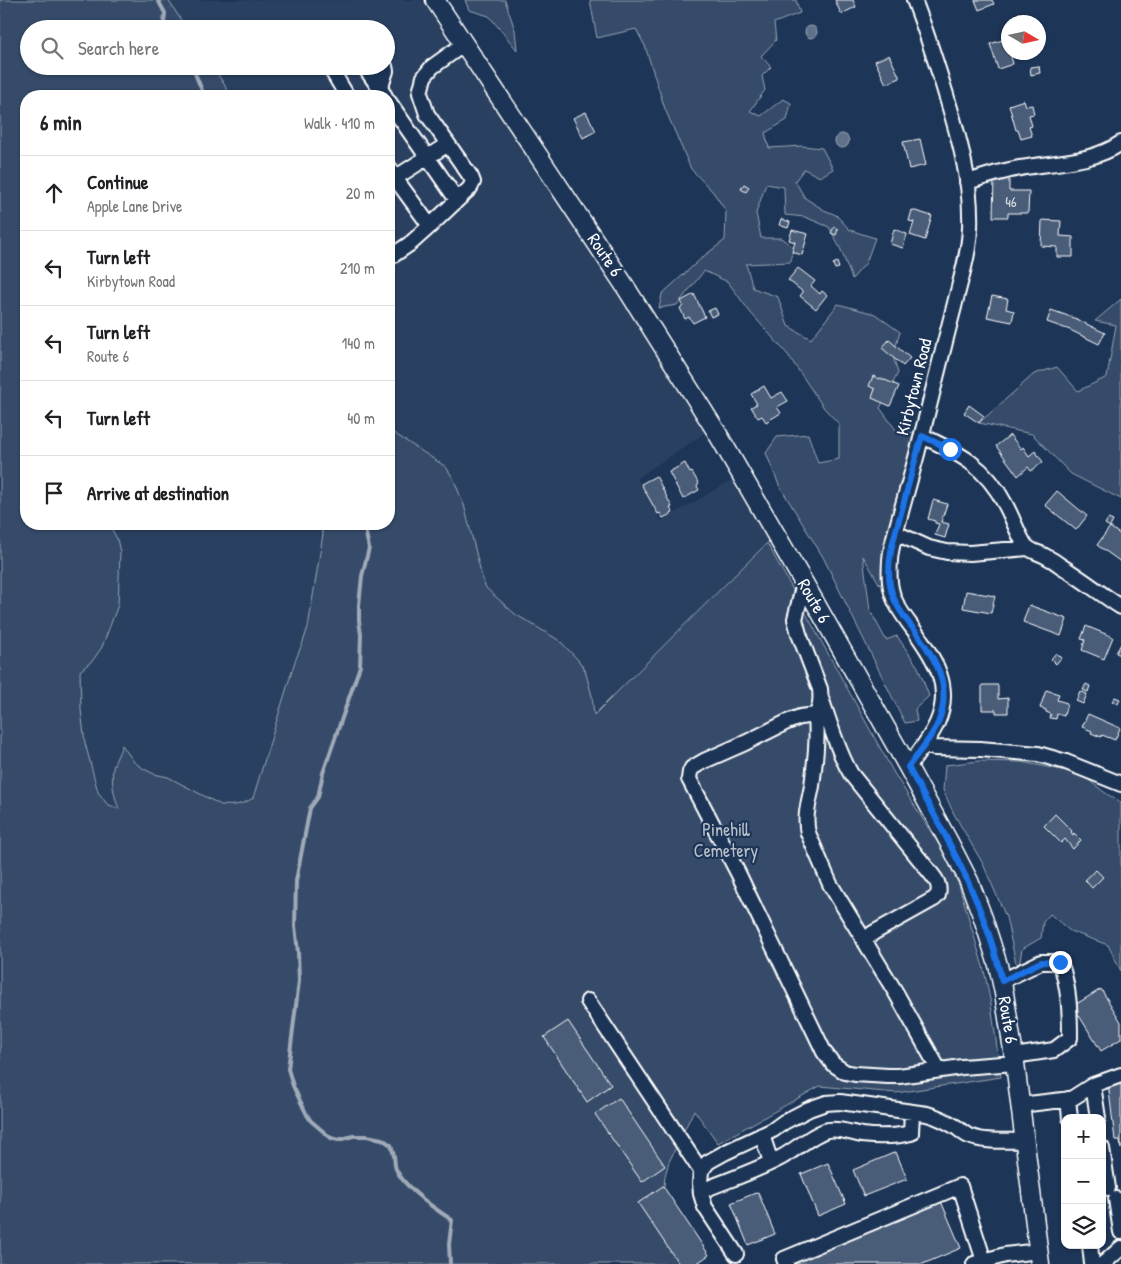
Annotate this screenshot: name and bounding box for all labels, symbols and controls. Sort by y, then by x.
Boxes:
north arrow [1001,15,1046,60]
search box [20,20,395,75]
icon: search [38,34,66,62]
text: Search here [78,35,159,61]
text: 6 min [40,108,82,137]
text: Walk · 410 m [304,112,375,134]
text: Continue [87,169,148,195]
icon: ahead [40,179,68,207]
text: 20 m [346,182,375,204]
house number: 46 [1005,191,1017,212]
text: Apple Lane Drive [87,195,182,217]
street label: Route 6 [582,228,629,281]
text: Turn left [87,244,150,270]
icon: left [40,254,68,282]
text: 210 m [340,257,375,279]
text: Kirbytown Road [87,270,175,292]
text: Turn left [87,319,150,345]
icon: left [40,329,68,357]
text: 140 m [341,332,375,354]
street label: Kirbytown Road [889,336,938,438]
text: Route 6 [87,345,129,367]
icon: left [40,404,68,432]
text: Turn left [87,405,150,431]
text: 40 m [347,407,375,429]
route start [939,438,962,461]
icon: arrive [40,479,68,507]
text: Arrive at destination [87,480,229,506]
street label: Route 6 [792,574,837,627]
park label: Pinehill Cemetery [694,817,759,863]
route end [1049,951,1072,974]
street label: Route 6 [992,995,1025,1045]
map controls [1061,1114,1106,1249]
button: + [1061,1114,1106,1159]
button: − [1061,1159,1106,1204]
button: layers [1061,1204,1106,1249]

